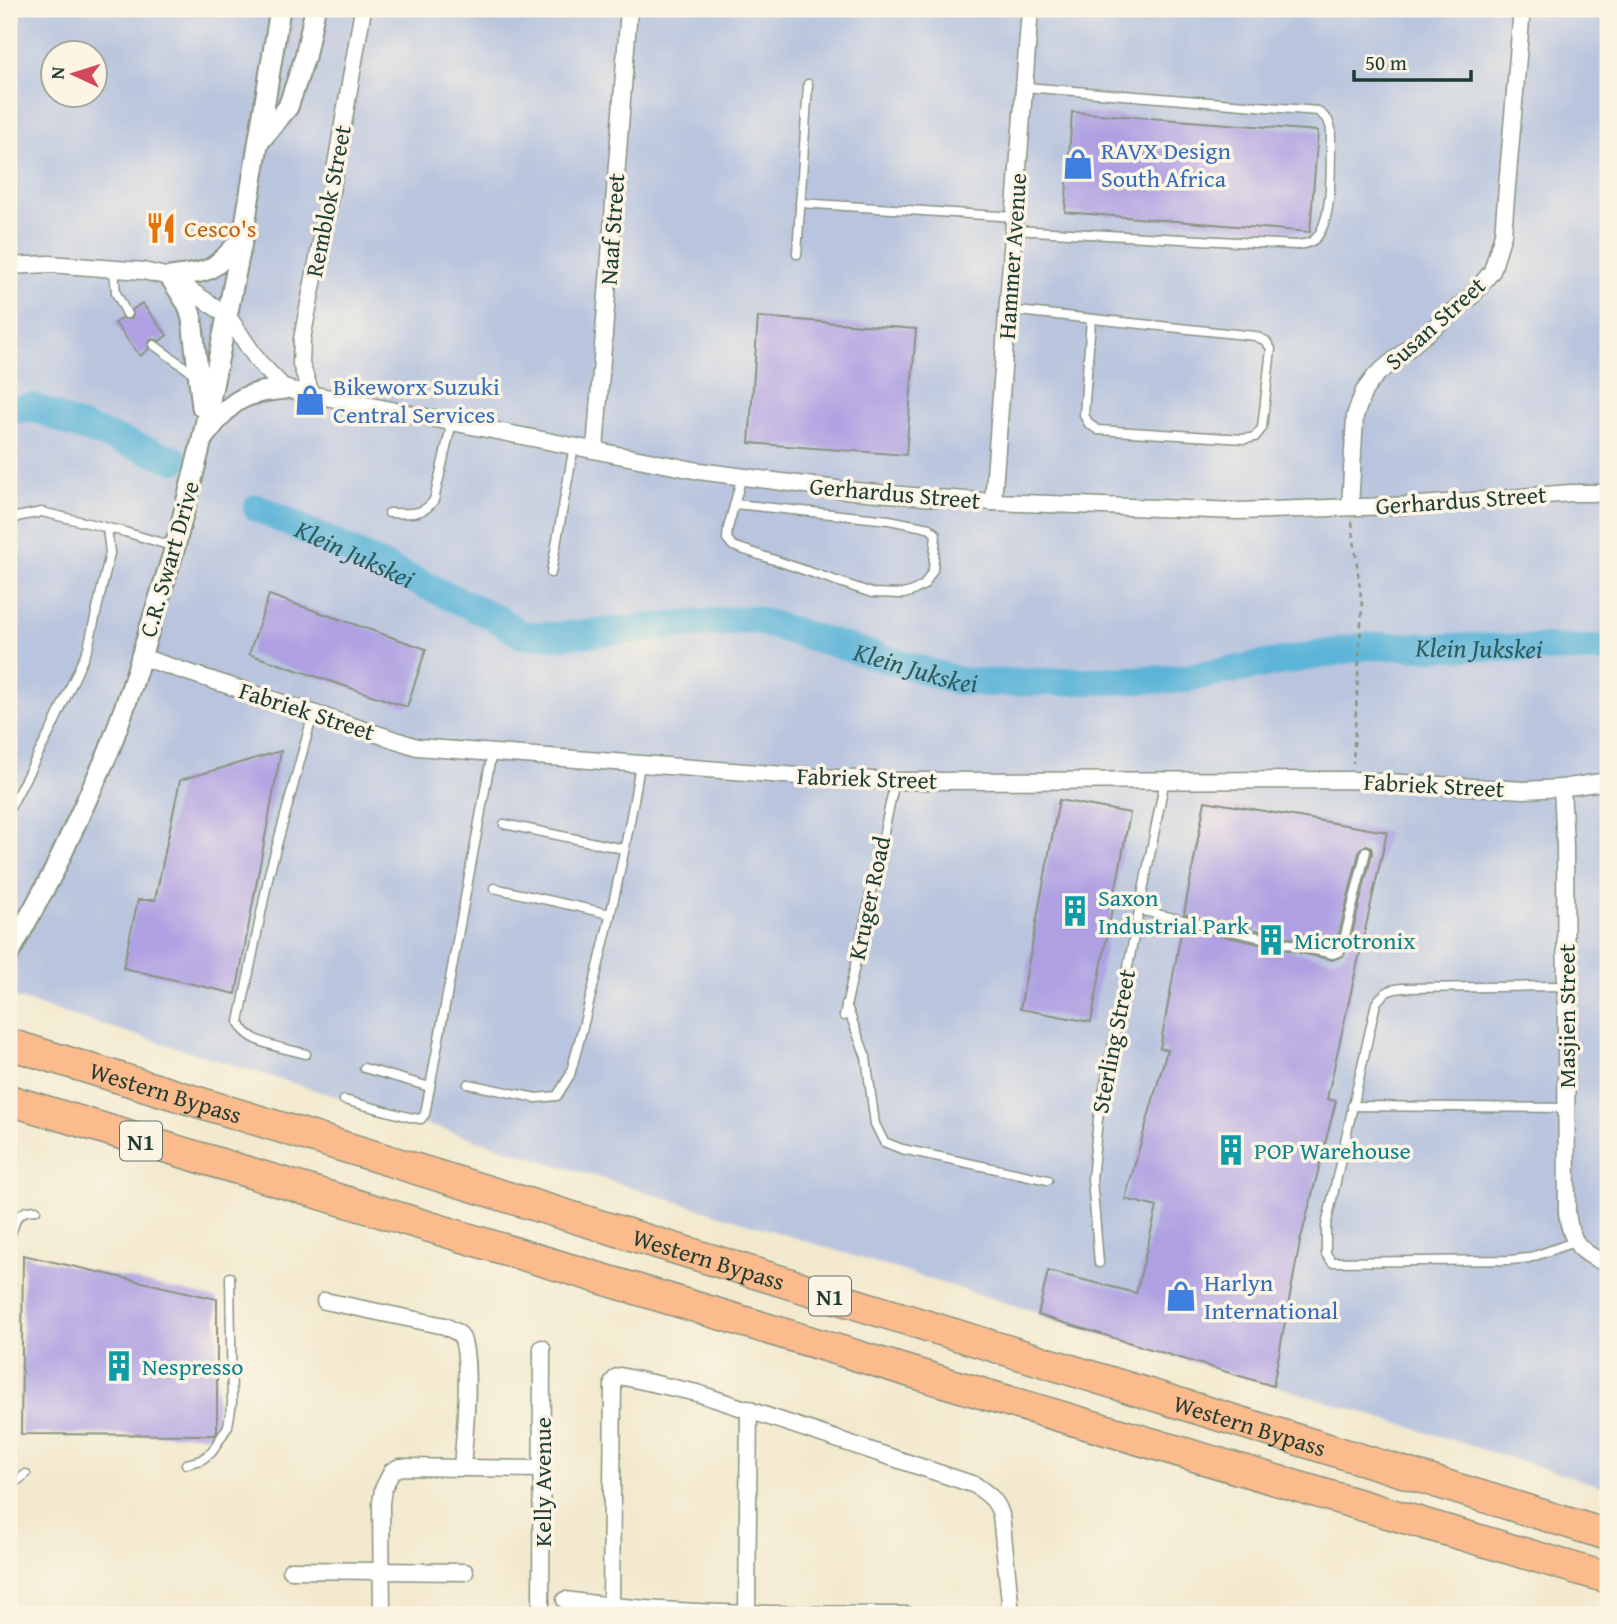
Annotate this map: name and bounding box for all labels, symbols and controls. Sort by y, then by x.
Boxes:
north arrow [38,38,108,108]
scale bar [1354,38,1472,82]
text: 50 m [1365,47,1407,78]
text: N [43,65,71,80]
street label: Remblok Street [296,121,360,280]
place label: RAVX Design South Africa [1101,133,1231,196]
shop icon: RAVX Design South Africa [1061,147,1095,181]
street label: Naaf Street [591,171,633,286]
street label: Hammer Avenue [989,172,1035,340]
restaurant icon: Cesco's [144,211,178,245]
place label: Cesco's [184,211,256,246]
street label: Susan Street [1377,268,1494,378]
place label: Bikeworx Suzuki Central Services [333,369,500,432]
shop icon: Bikeworx Suzuki Central Services [293,383,327,417]
street label: Gerhardus Street [808,468,982,518]
street label: C.R. Swart Drive [130,477,208,641]
street label: Gerhardus Street [1374,477,1548,523]
water label: Klein Jukskei [288,508,421,598]
water label: Klein Jukskei [1414,627,1543,668]
water label: Klein Jukskei [848,631,979,702]
street label: Fabriek Street [235,673,380,750]
street label: Fabriek Street [796,758,938,798]
street label: Fabriek Street [1363,764,1506,806]
street label: Kruger Road [839,833,899,963]
place label: Saxon Industrial Park [1098,880,1250,943]
building icon: Saxon Industrial Park [1058,894,1092,928]
building icon: Microtronix [1254,923,1288,957]
place label: Microtronix [1294,923,1416,958]
street label: Masjien Street [1549,943,1584,1088]
street label: Sterling Street [1082,965,1144,1116]
street label: Western Bypass [85,1052,246,1132]
road number: N1 [120,1122,162,1160]
building icon: POP Warehouse [1214,1133,1248,1167]
place label: POP Warehouse [1254,1133,1411,1168]
street label: Western Bypass [628,1219,789,1299]
place label: Harlyn International [1204,1265,1339,1328]
road number: N1 [809,1276,851,1316]
shop icon: Harlyn International [1164,1279,1198,1313]
building icon: Nespresso [102,1349,136,1383]
place label: Nespresso [142,1349,244,1384]
street label: Western Bypass [1169,1385,1330,1465]
street label: Kelly Avenue [525,1417,560,1547]

